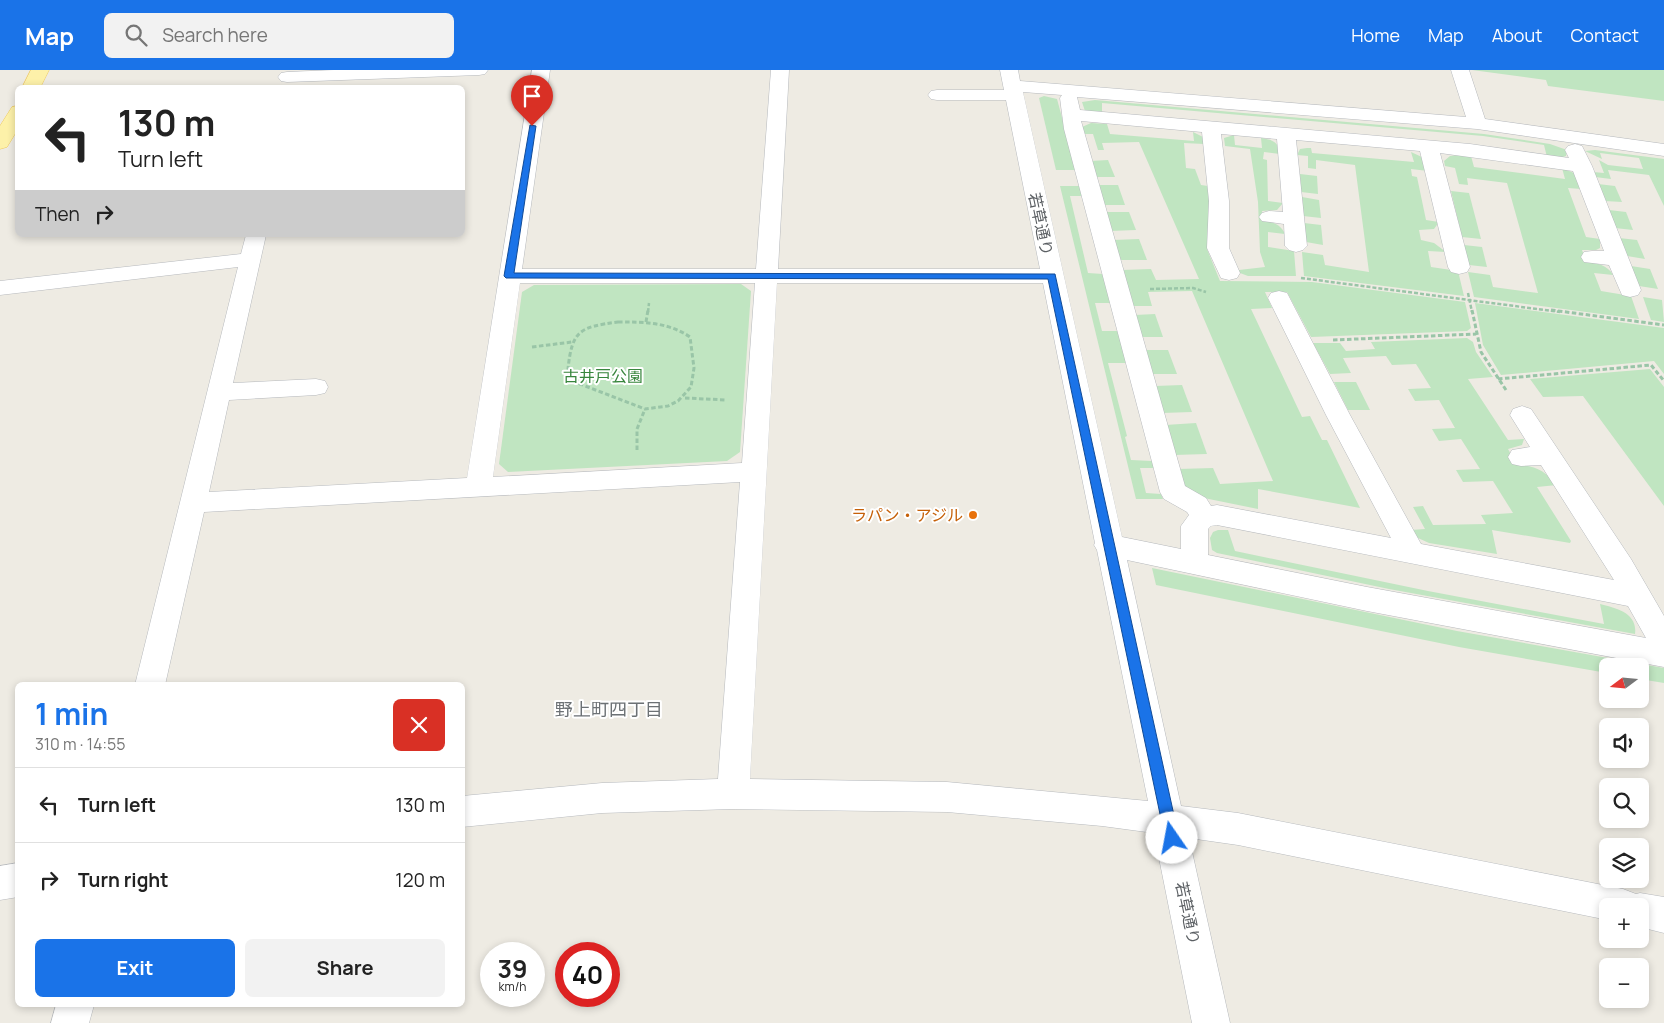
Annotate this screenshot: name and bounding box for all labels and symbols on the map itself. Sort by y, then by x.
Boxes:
pin [511,75,553,126]
street label: 若草通り [1024,190,1058,258]
park label: 古井戸公園 [563,365,643,387]
place label: ラパン・アジル [851,504,963,526]
marker: ラパン・アジル [967,509,979,521]
north arrow [1599,658,1649,708]
district label: 野上町四丁目 [555,697,663,721]
position arrow [1145,811,1197,863]
street label: 若草通り [1171,879,1205,947]
speed limit sign: 40 [555,942,620,1007]

